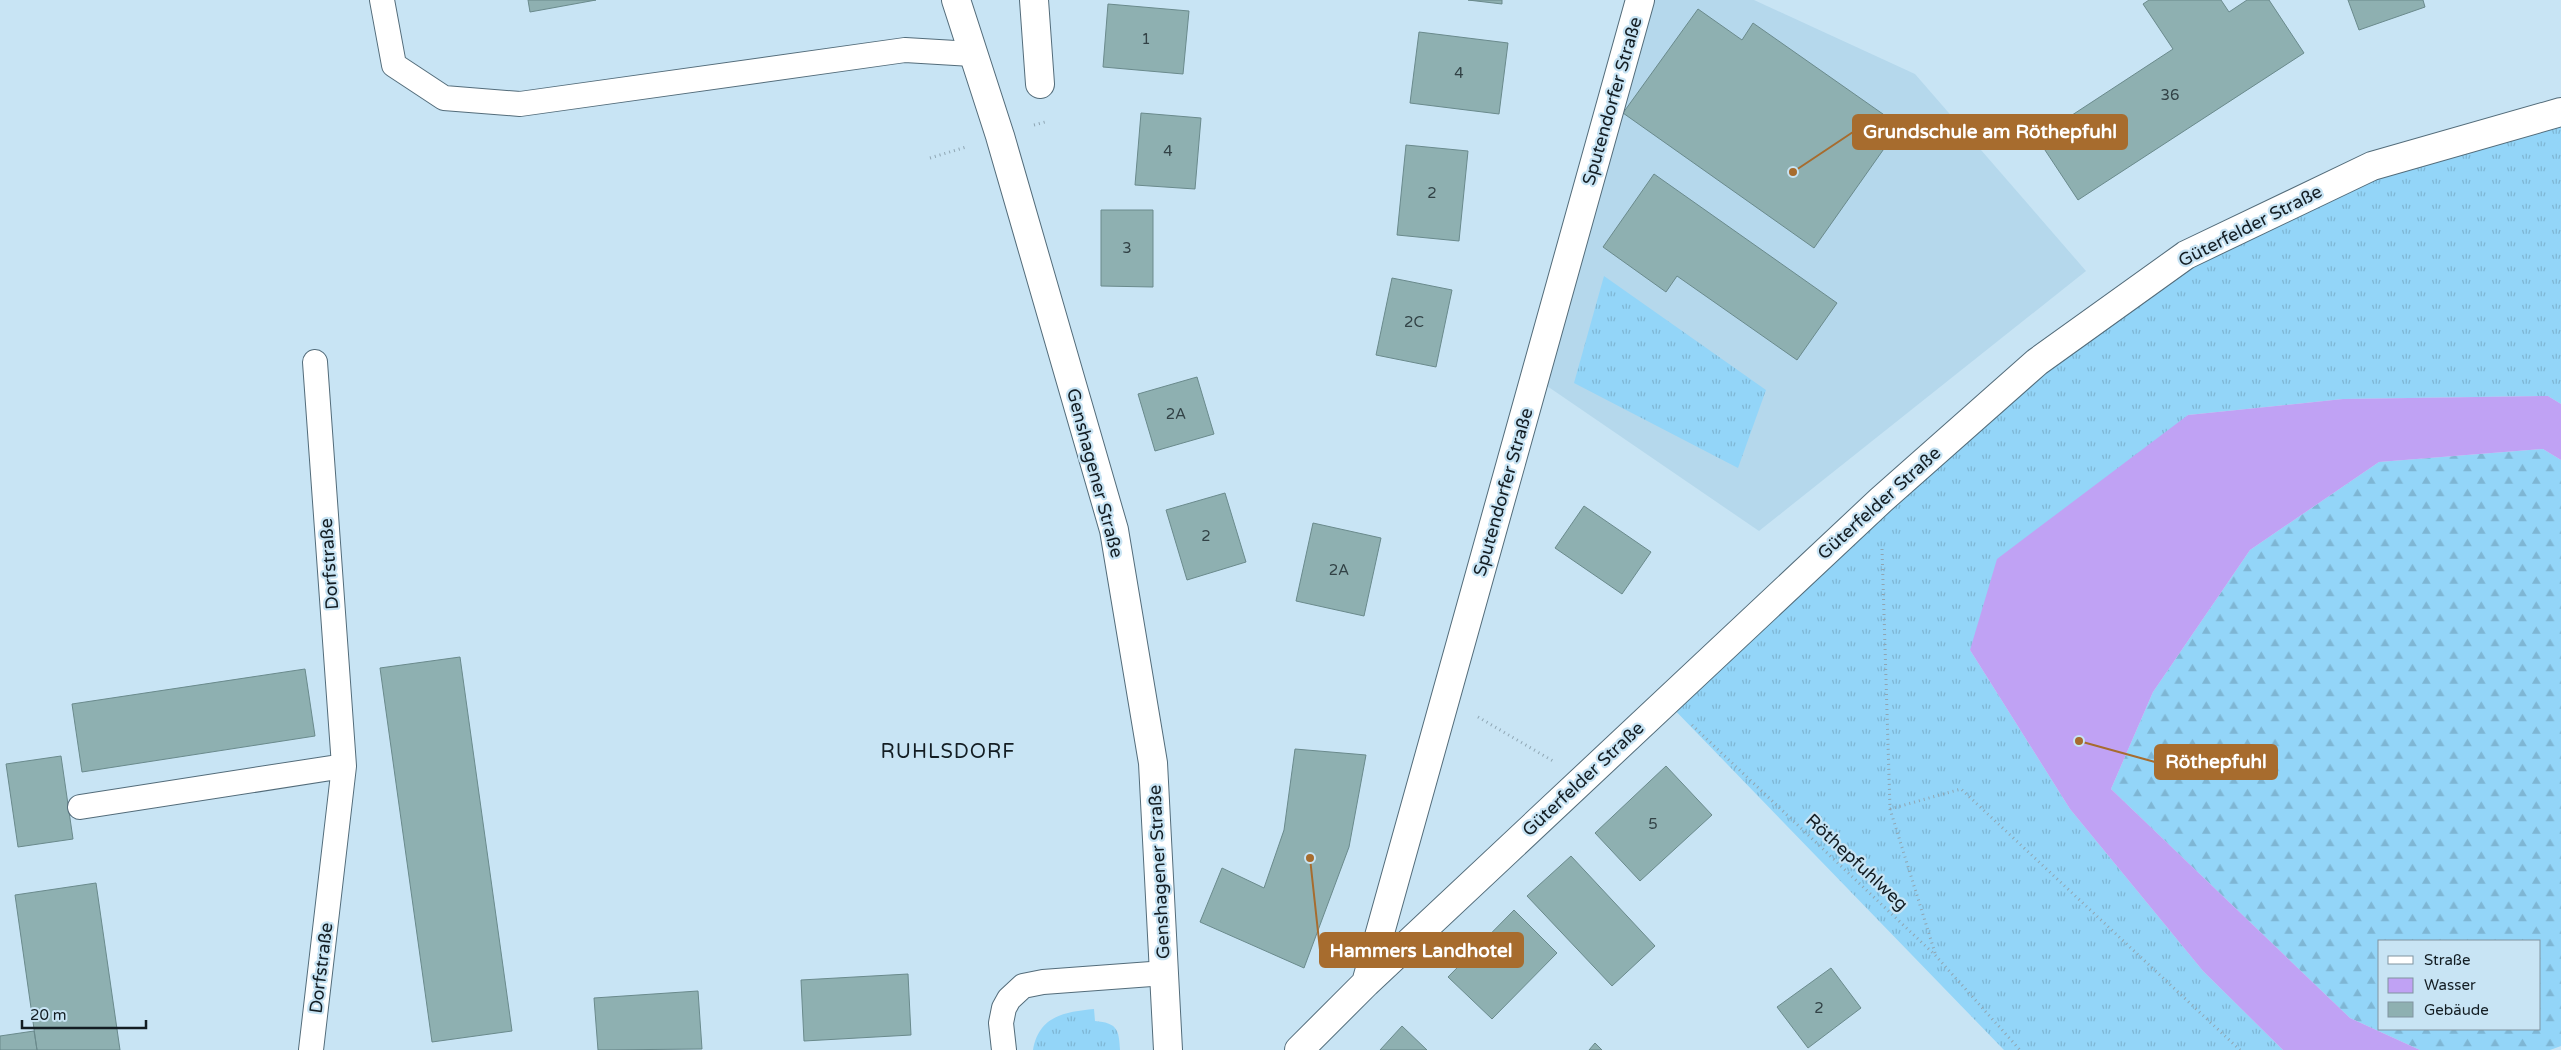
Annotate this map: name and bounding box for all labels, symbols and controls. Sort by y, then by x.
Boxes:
street label: Sputendorfer Straße [1577,14,1647,188]
house number: 1 [1141,30,1151,48]
house number: 4 [1454,64,1464,82]
house number: 36 [2161,86,2179,104]
callout: Grundschule am Röthepfuhl [1853,115,2127,149]
text: Grundschule am Röthepfuhl [1863,121,2117,144]
house number: 4 [1163,142,1173,160]
street label: Güterfelder Straße [2174,180,2326,272]
house number: 2 [1427,184,1437,202]
house number: 3 [1122,239,1132,257]
house number: 2C [1404,313,1424,331]
street label: Genshagener Straße [1062,386,1128,560]
house number: 2A [1166,405,1186,423]
street label: Sputendorfer Straße [1468,405,1538,579]
street label: Güterfelder Straße [1813,442,1945,564]
street label: Dorfstraße [315,518,343,610]
house number: 2 [1201,527,1211,545]
house number: 2A [1329,561,1349,579]
street label: Güterfelder Straße [1518,717,1648,841]
district label: RUHLSDORF [881,740,1016,764]
callout: Röthepfuhl [2155,745,2277,779]
text: Röthepfuhl [2165,751,2267,774]
street label: Genshagener Straße [1143,784,1175,960]
street label: Röthepfuhlweg [1801,809,1913,915]
house number: 5 [1648,815,1658,833]
street label: Dorfstraße [305,921,337,1015]
callout: Hammers Landhotel [1320,933,1523,967]
text: Hammers Landhotel [1330,940,1512,962]
legend [2378,940,2541,1030]
text: Straße [2424,951,2470,969]
text: Wasser [2424,976,2476,994]
scale bar [22,998,146,1030]
house number: 2 [1814,999,1824,1017]
text: Gebäude [2424,1001,2489,1019]
text: 20 m [30,1006,67,1024]

